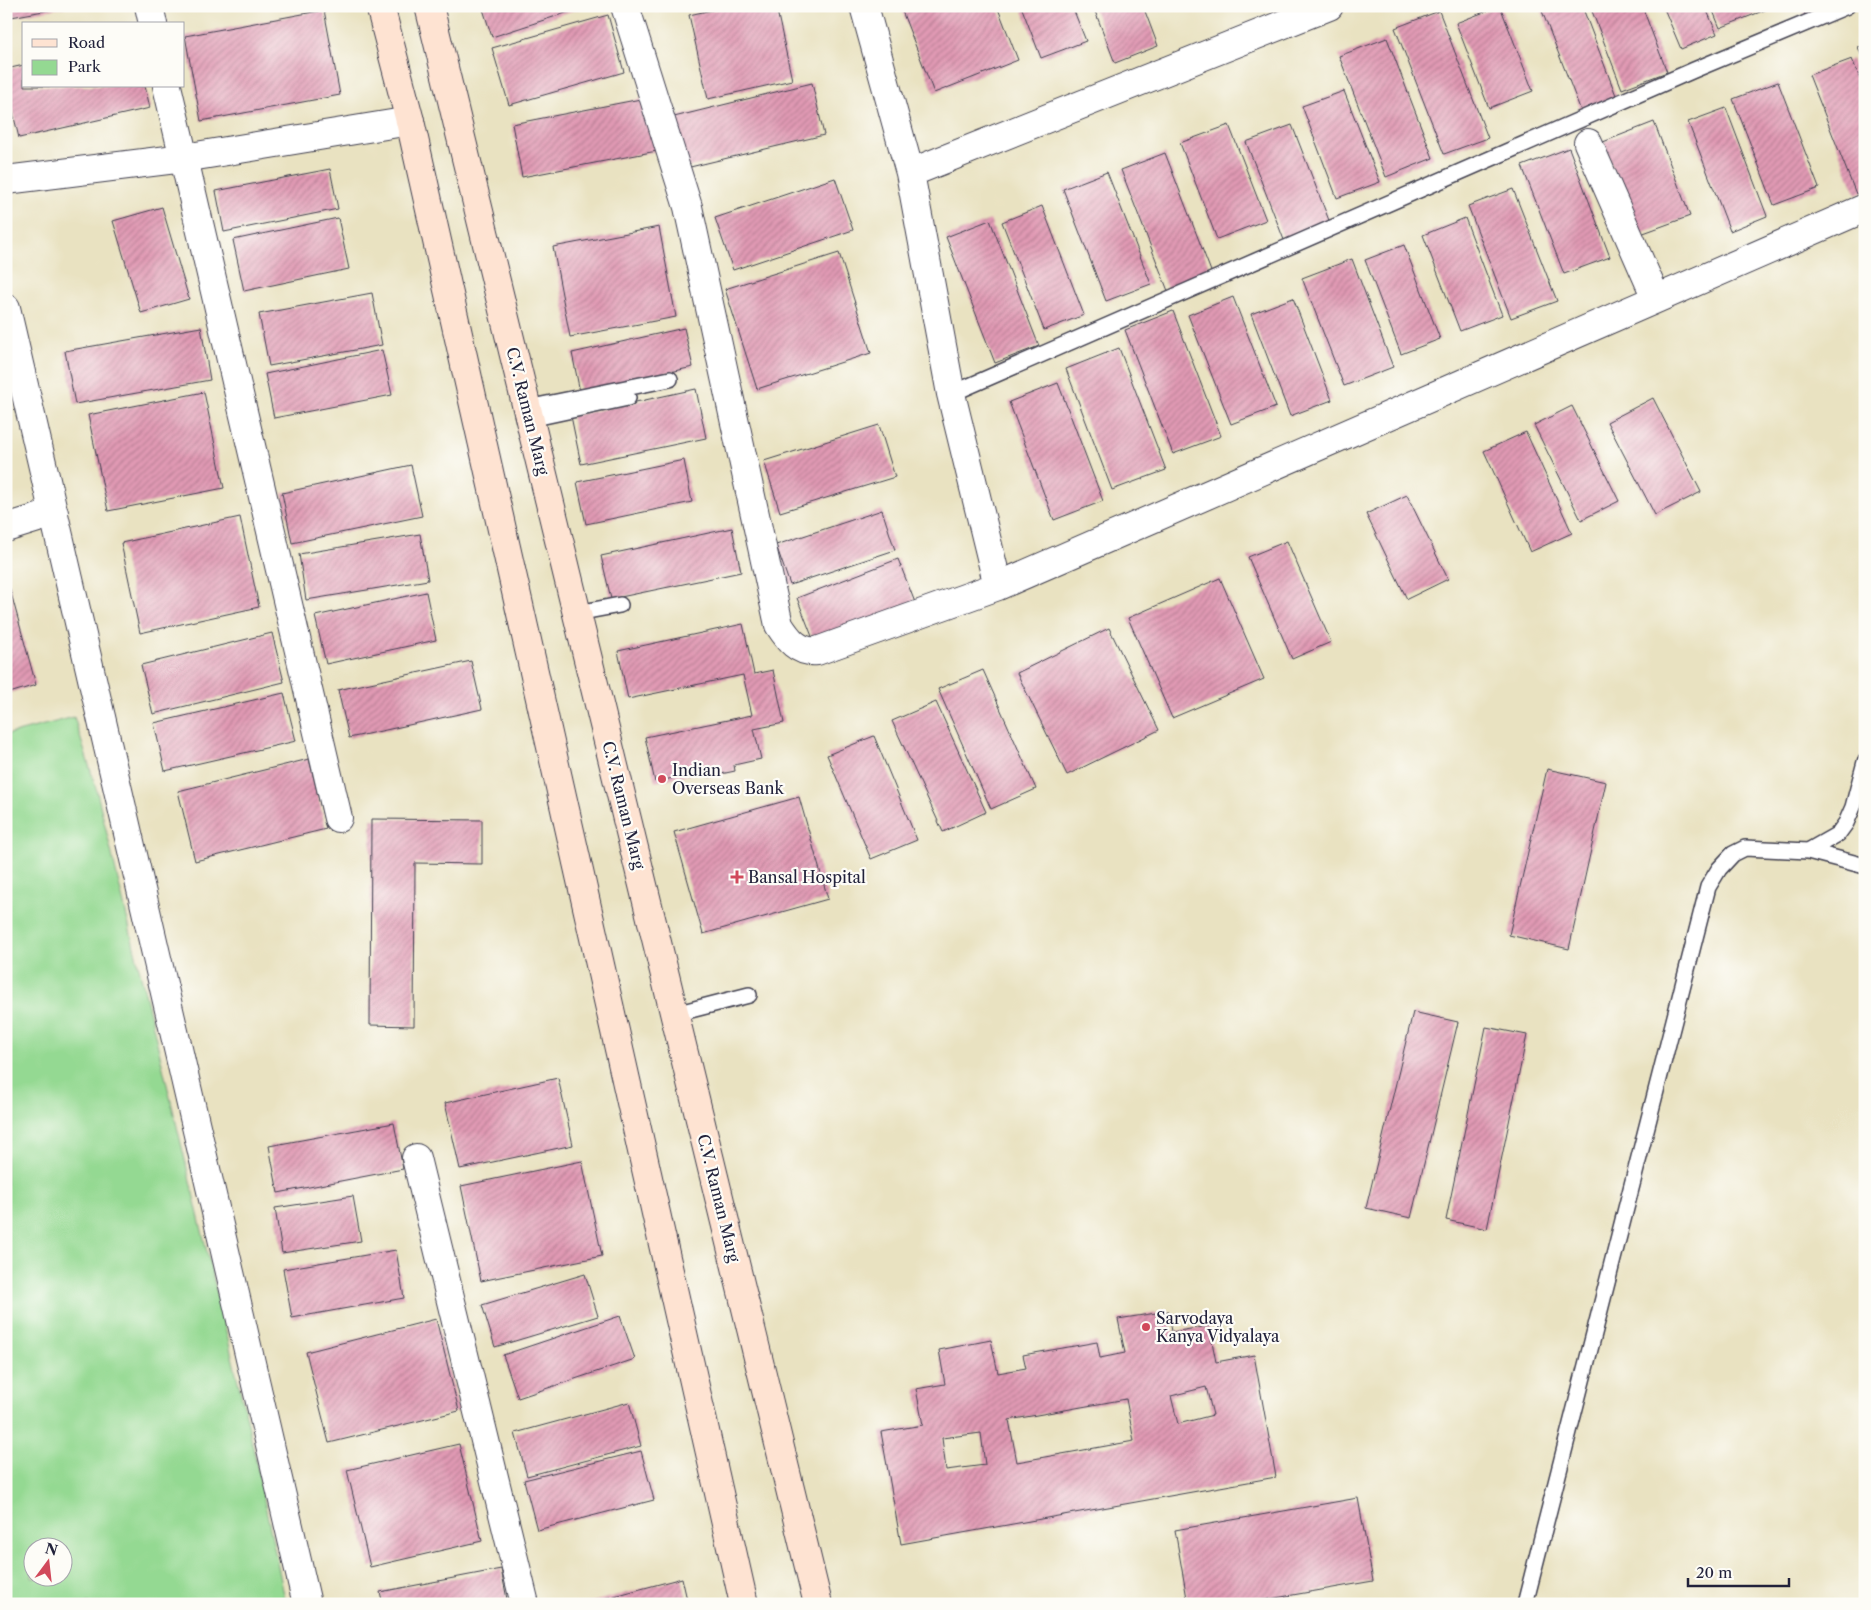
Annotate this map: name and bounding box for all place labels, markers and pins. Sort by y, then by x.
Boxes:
place label: Indian Overseas Bank [672,760,784,798]
marker: Indian Overseas Bank [656,773,668,785]
place label: Bansal Hospital [748,867,866,887]
marker: Bansal Hospital [730,870,744,884]
place label: Sarvodaya Kanya Vidyalaya [1156,1308,1280,1346]
marker: Sarvodaya Kanya Vidyalaya [1140,1321,1152,1333]

